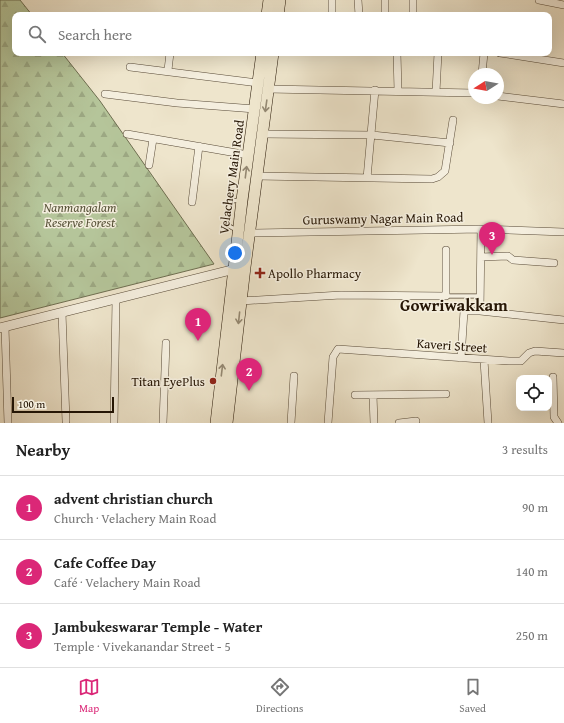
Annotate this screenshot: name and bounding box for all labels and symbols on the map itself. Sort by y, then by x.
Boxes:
north arrow [468,68,504,104]
one-way arrow [262,99,270,112]
street label: Velachery Main Road [214,119,249,235]
one-way arrow [242,166,249,179]
park label: Nanmangalam Reserve Forest [43,198,117,232]
street label: Guruswamy Nagar Main Road [303,208,464,229]
pin: 3 [479,222,505,255]
your location [225,243,245,263]
place label: Apollo Pharmacy [268,264,362,283]
marker: Apollo Pharmacy [255,268,265,278]
district label: Gowriwakkam [400,292,508,317]
pin: 1 [185,308,211,341]
one-way arrow [235,311,243,324]
street label: Kaveri Street [416,334,488,357]
pin: 2 [236,358,262,391]
one-way arrow [218,364,226,377]
place label: Titan EyePlus [131,372,205,391]
marker: Titan EyePlus [208,376,218,386]
scale bar [12,395,114,414]

